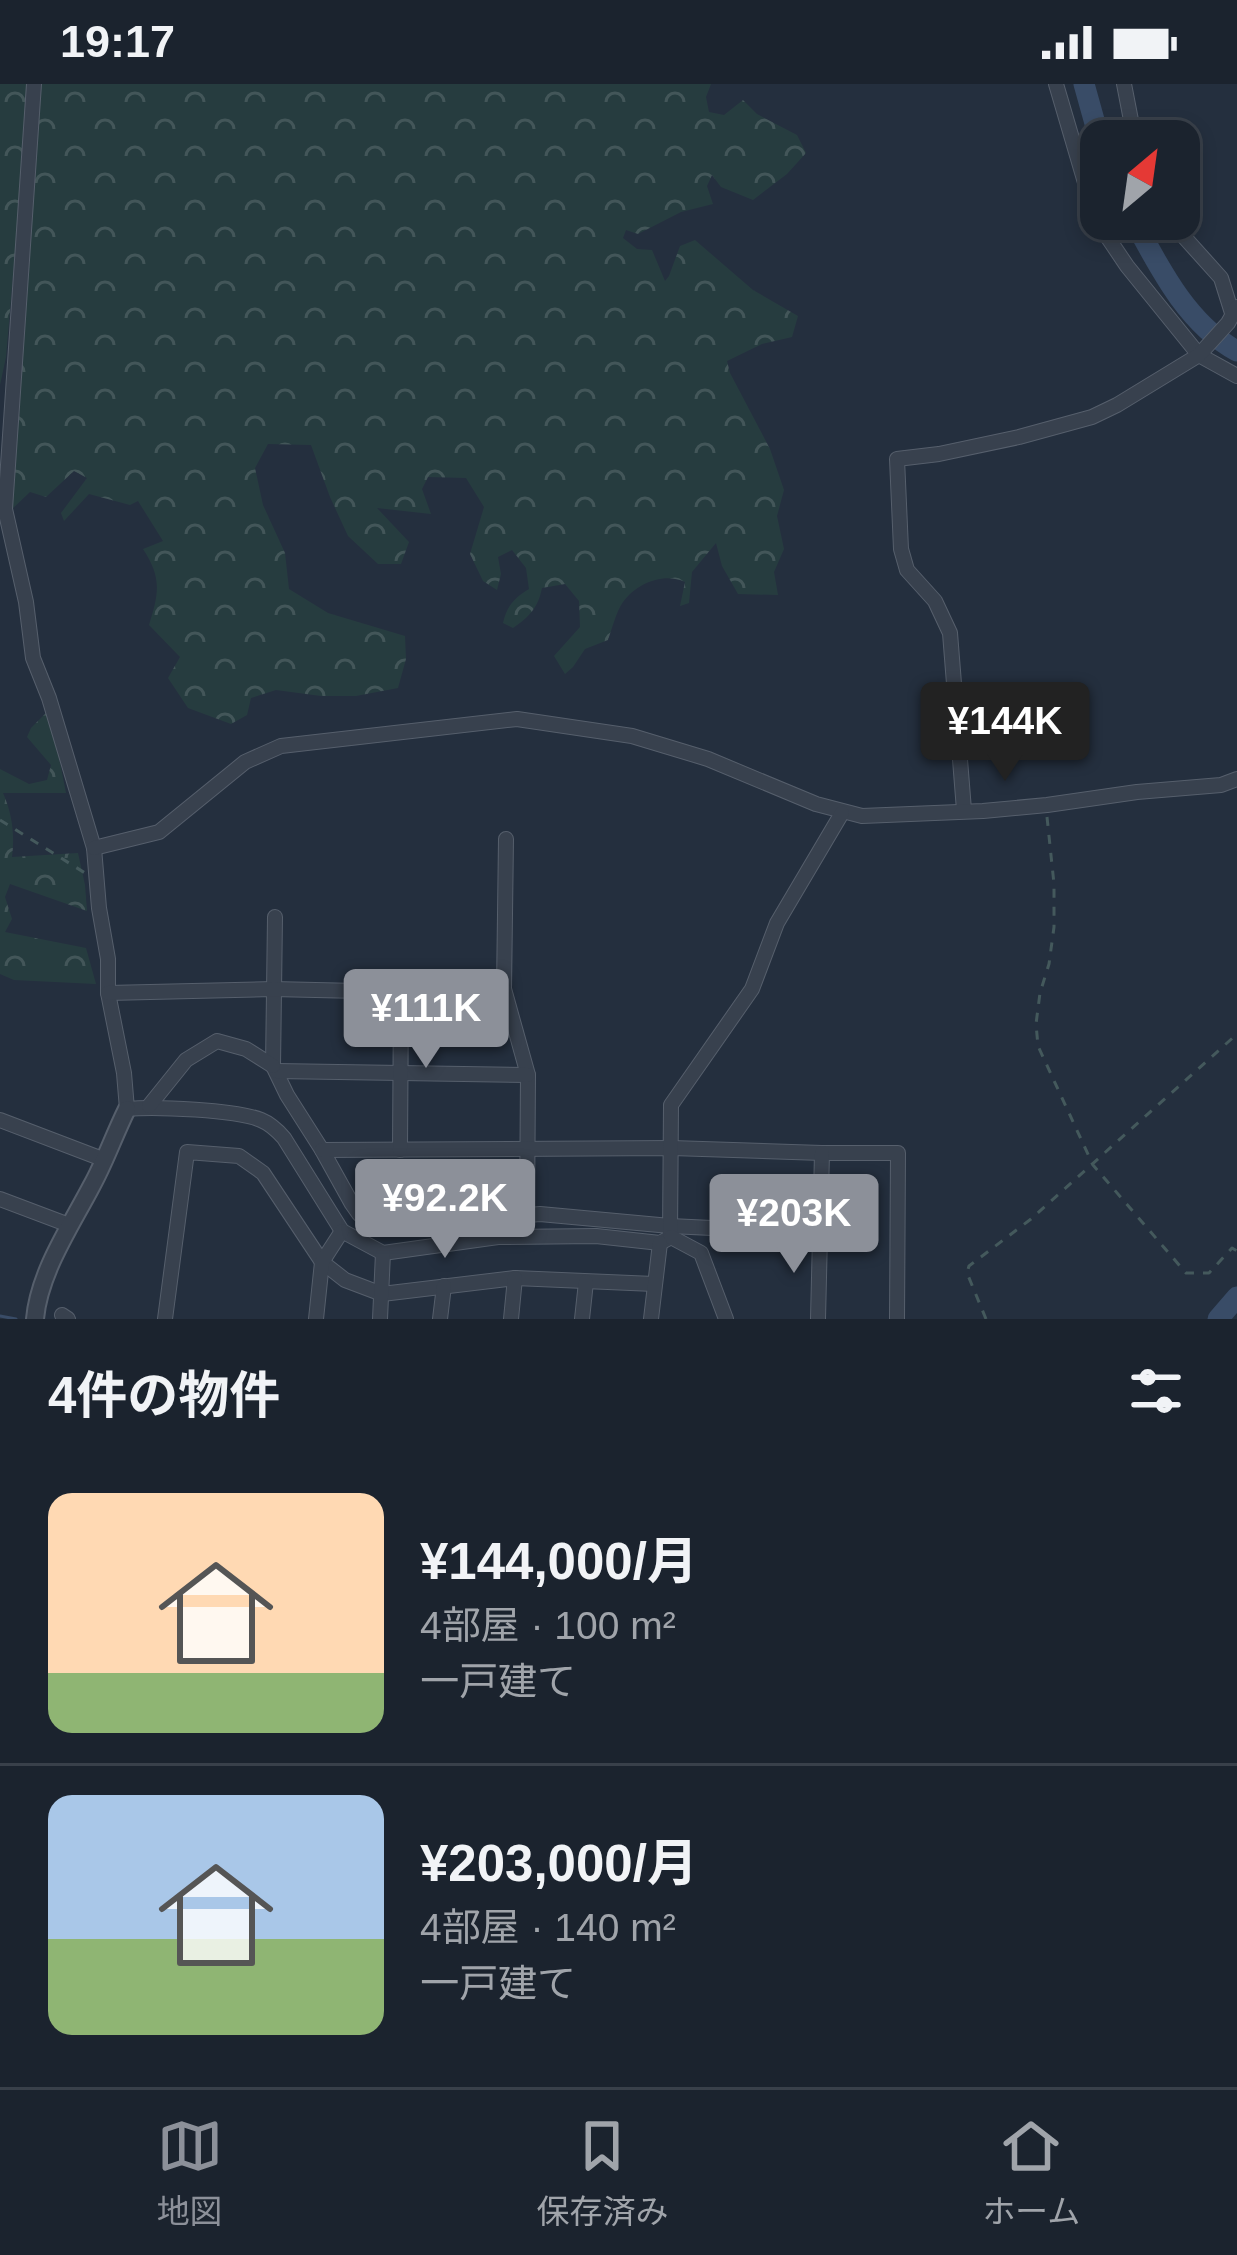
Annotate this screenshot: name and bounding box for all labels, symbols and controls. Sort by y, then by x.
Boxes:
text: 19:17 [60,16,175,67]
north arrow [1080,120,1200,240]
map controls [1080,120,1200,240]
pin: ¥144K [921,682,1089,784]
text: ¥144K [948,699,1062,742]
pin: ¥111K [342,969,510,1071]
text: ¥111K [371,986,481,1029]
pin: ¥92.2K [347,1159,543,1261]
pin: ¥203K [710,1174,878,1276]
text: ¥92.2K [382,1176,508,1219]
text: ¥203K [737,1191,851,1234]
icon: filters [1123,1358,1189,1424]
text: 4件の物件 [48,1367,280,1424]
text: ¥144,000/月 [420,1533,698,1590]
icon: home [144,1541,288,1685]
text: 4部屋 · 100 m² [420,1604,676,1647]
text: 一戸建て [420,1660,576,1703]
text: ¥203,000/月 [420,1835,698,1892]
icon: home [144,1843,288,1987]
text: 4部屋 · 140 m² [420,1906,676,1949]
text: 一戸建て [420,1962,576,2005]
tab: 地図 [157,2113,223,2233]
tab: 保存済み [536,2113,668,2233]
tab: ホーム [982,2113,1080,2233]

